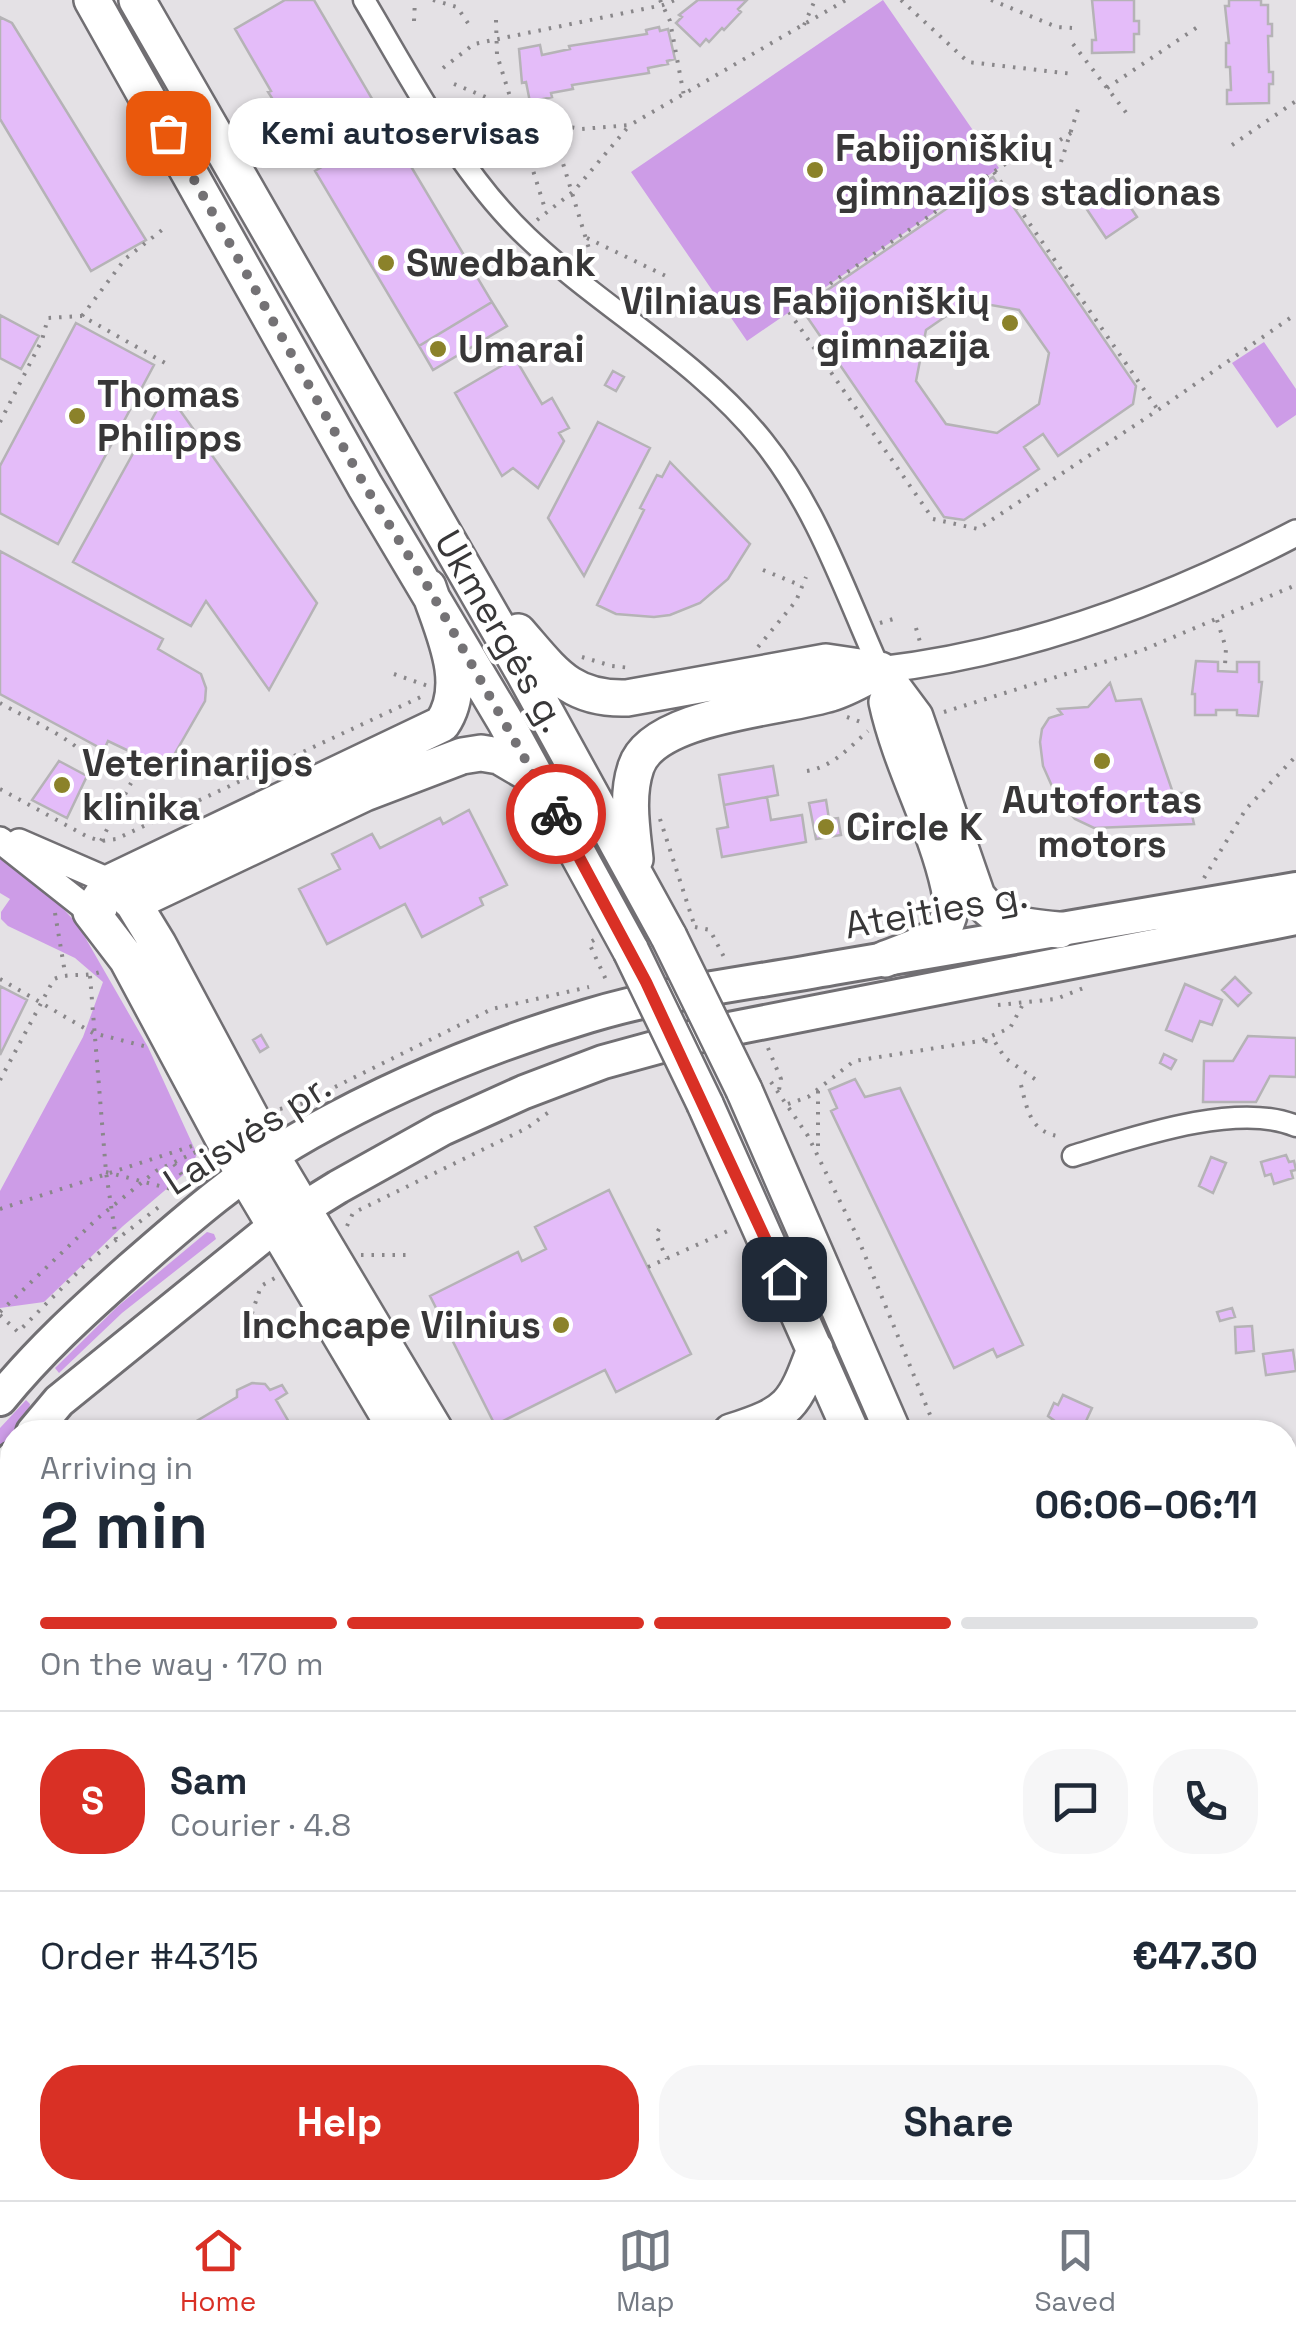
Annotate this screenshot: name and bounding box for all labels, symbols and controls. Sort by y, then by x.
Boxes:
pin [126,91,211,176]
callout: Kemi autoservisas [228,98,573,168]
icon: bag [141,106,196,161]
text: Kemi autoservisas [261,113,540,153]
place label: Fabijoniškių gimnazijos stadionas [835,124,1221,216]
marker: Fabijoniškių gimnazijos stadionas [804,159,826,181]
place label: Swedbank [406,239,596,287]
marker: Swedbank [375,252,397,274]
place label: Vilniaus Fabijoniškių gimnazija [620,277,990,369]
marker: Vilniaus Fabijoniškių gimnazija [999,312,1021,334]
place label: Umarai [458,325,585,373]
marker: Umarai [427,338,449,360]
place label: Thomas Philipps [97,370,242,462]
marker: Thomas Philipps [66,405,88,427]
street label: Ukmergės g. [424,521,578,741]
place label: Veterinarijos klinika [82,739,313,831]
marker: Autofortas motors [1091,750,1113,772]
courier [506,764,606,864]
marker: Veterinarijos klinika [51,774,73,796]
place label: Autofortas motors [1002,776,1202,868]
icon: bike [529,787,584,842]
place label: Circle K [846,803,983,851]
marker: Circle K [815,816,837,838]
street label: Ateities g. [841,870,1031,950]
street label: Laisvės pr. [155,1062,339,1206]
pin [742,1237,827,1322]
icon: home [757,1252,812,1307]
place label: Inchcape Vilnius [242,1301,541,1349]
marker: Inchcape Vilnius [550,1314,572,1336]
text: Arriving in [40,1448,193,1488]
text: 06:06–06:11 [1034,1481,1258,1529]
text: 2 min [40,1484,208,1567]
text: On the way · 170 m [40,1644,324,1684]
button: chat [1023,1749,1128,1854]
button: phone [1153,1749,1258,1854]
text: Sam [170,1757,247,1805]
text: S [81,1777,104,1825]
text: Courier · 4.8 [170,1805,351,1845]
text: Order #4315 [40,1932,259,1980]
text: €47.30 [1132,1932,1258,1980]
button: Help [40,2065,639,2180]
button: Share [659,2065,1258,2180]
tab: Home [180,2223,256,2319]
tab: Map [616,2223,675,2319]
tab: Saved [1034,2223,1116,2319]

